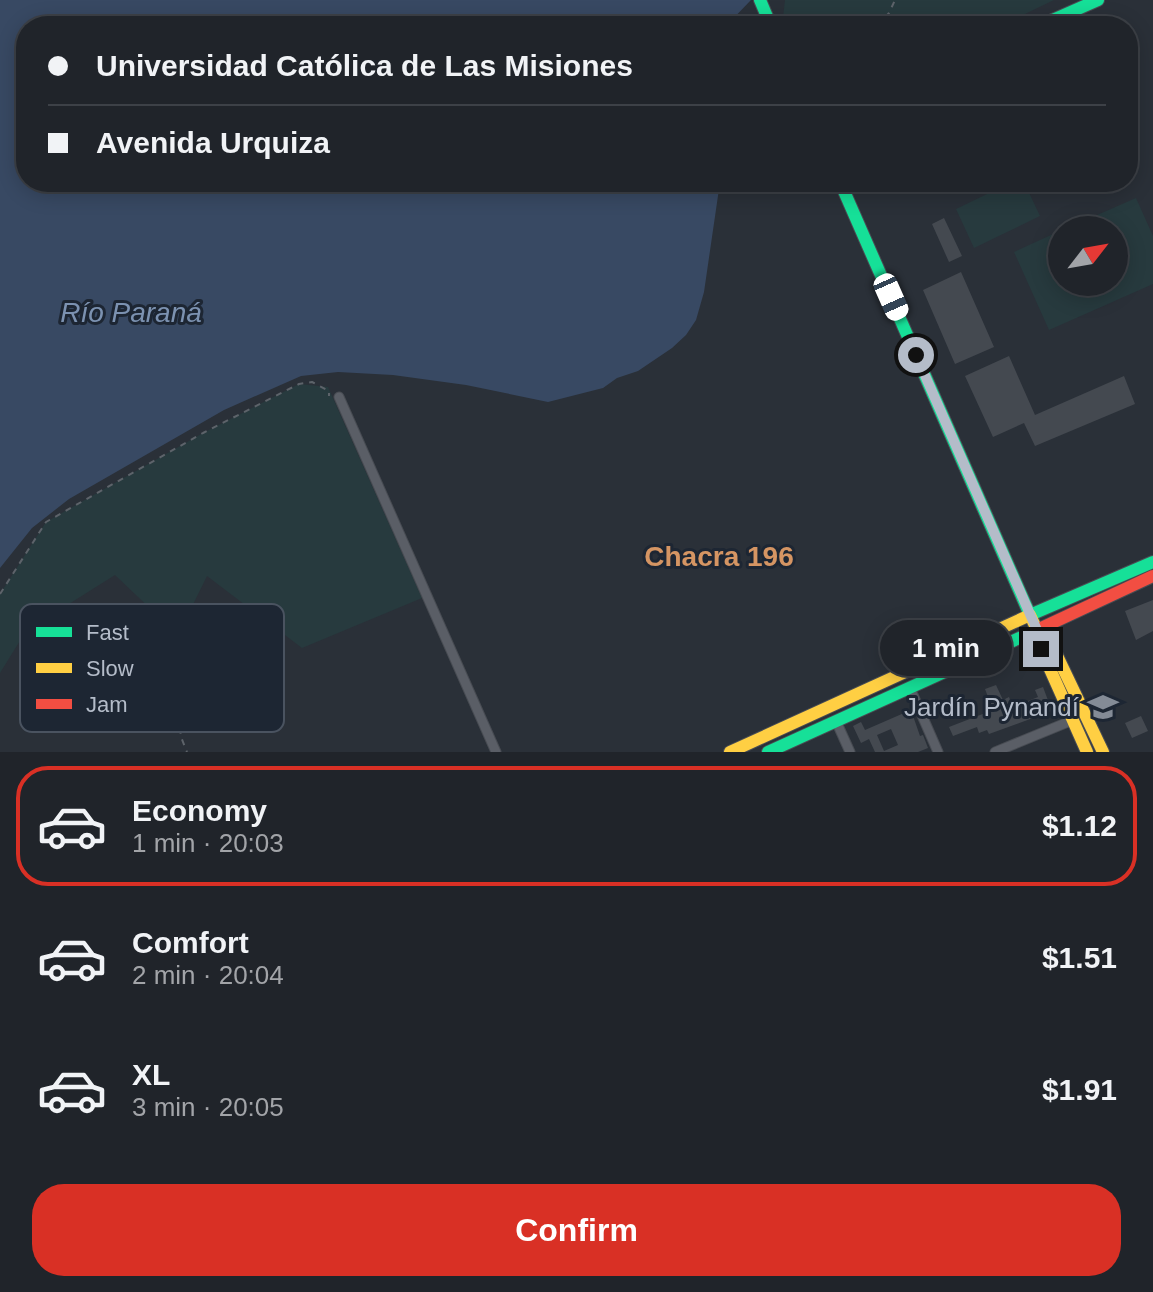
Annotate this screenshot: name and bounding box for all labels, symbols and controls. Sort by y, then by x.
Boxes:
text: Universidad Católica de Las Misiones [96,49,633,82]
text: Avenida Urquiza [96,126,330,159]
north arrow [1048,216,1128,296]
map controls [1048,216,1128,296]
car [870,270,912,324]
water label: Río Paraná [60,297,202,328]
route start [898,337,934,373]
district label: Chacra 196 [644,541,794,572]
legend [20,604,284,732]
text: Fast [86,620,129,645]
callout: 1 min [881,621,1013,677]
route end [1023,631,1059,667]
text: 1 min [912,633,980,663]
text: Slow [86,656,134,681]
school or university icon: Jardín Pynandí [1086,690,1120,724]
text: Jam [86,692,128,717]
place label: Jardín Pynandí [904,692,1080,722]
icon: car [36,790,108,862]
text: Economy [132,794,267,827]
text: $1.12 [1042,809,1117,842]
text: 1 min · 20:03 [132,828,284,858]
icon: car [36,922,108,994]
text: Comfort [132,926,249,959]
text: $1.51 [1042,941,1117,974]
text: 2 min · 20:04 [132,960,284,990]
icon: car [36,1054,108,1126]
text: XL [132,1058,170,1091]
text: $1.91 [1042,1073,1117,1106]
text: 3 min · 20:05 [132,1092,284,1122]
button: Confirm [32,1184,1121,1276]

